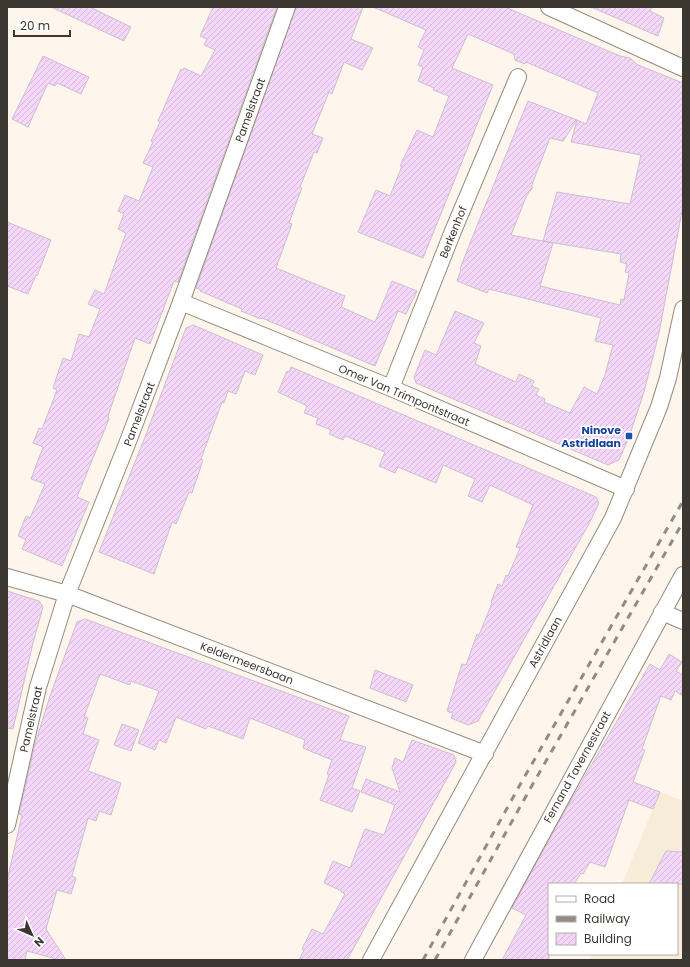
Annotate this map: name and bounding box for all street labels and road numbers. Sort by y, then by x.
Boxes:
street label: Pamelstraat [231,76,269,144]
street label: Berkenhof [435,203,471,260]
street label: Omer Van Trimpontstraat [336,360,472,430]
street label: Pamelstraat [119,380,159,448]
street label: Astridlaan [524,614,566,670]
street label: Keldermeersbaan [198,638,296,688]
street label: Pamelstraat [16,684,46,754]
street label: Fernand Tavernestraat [540,708,614,826]

